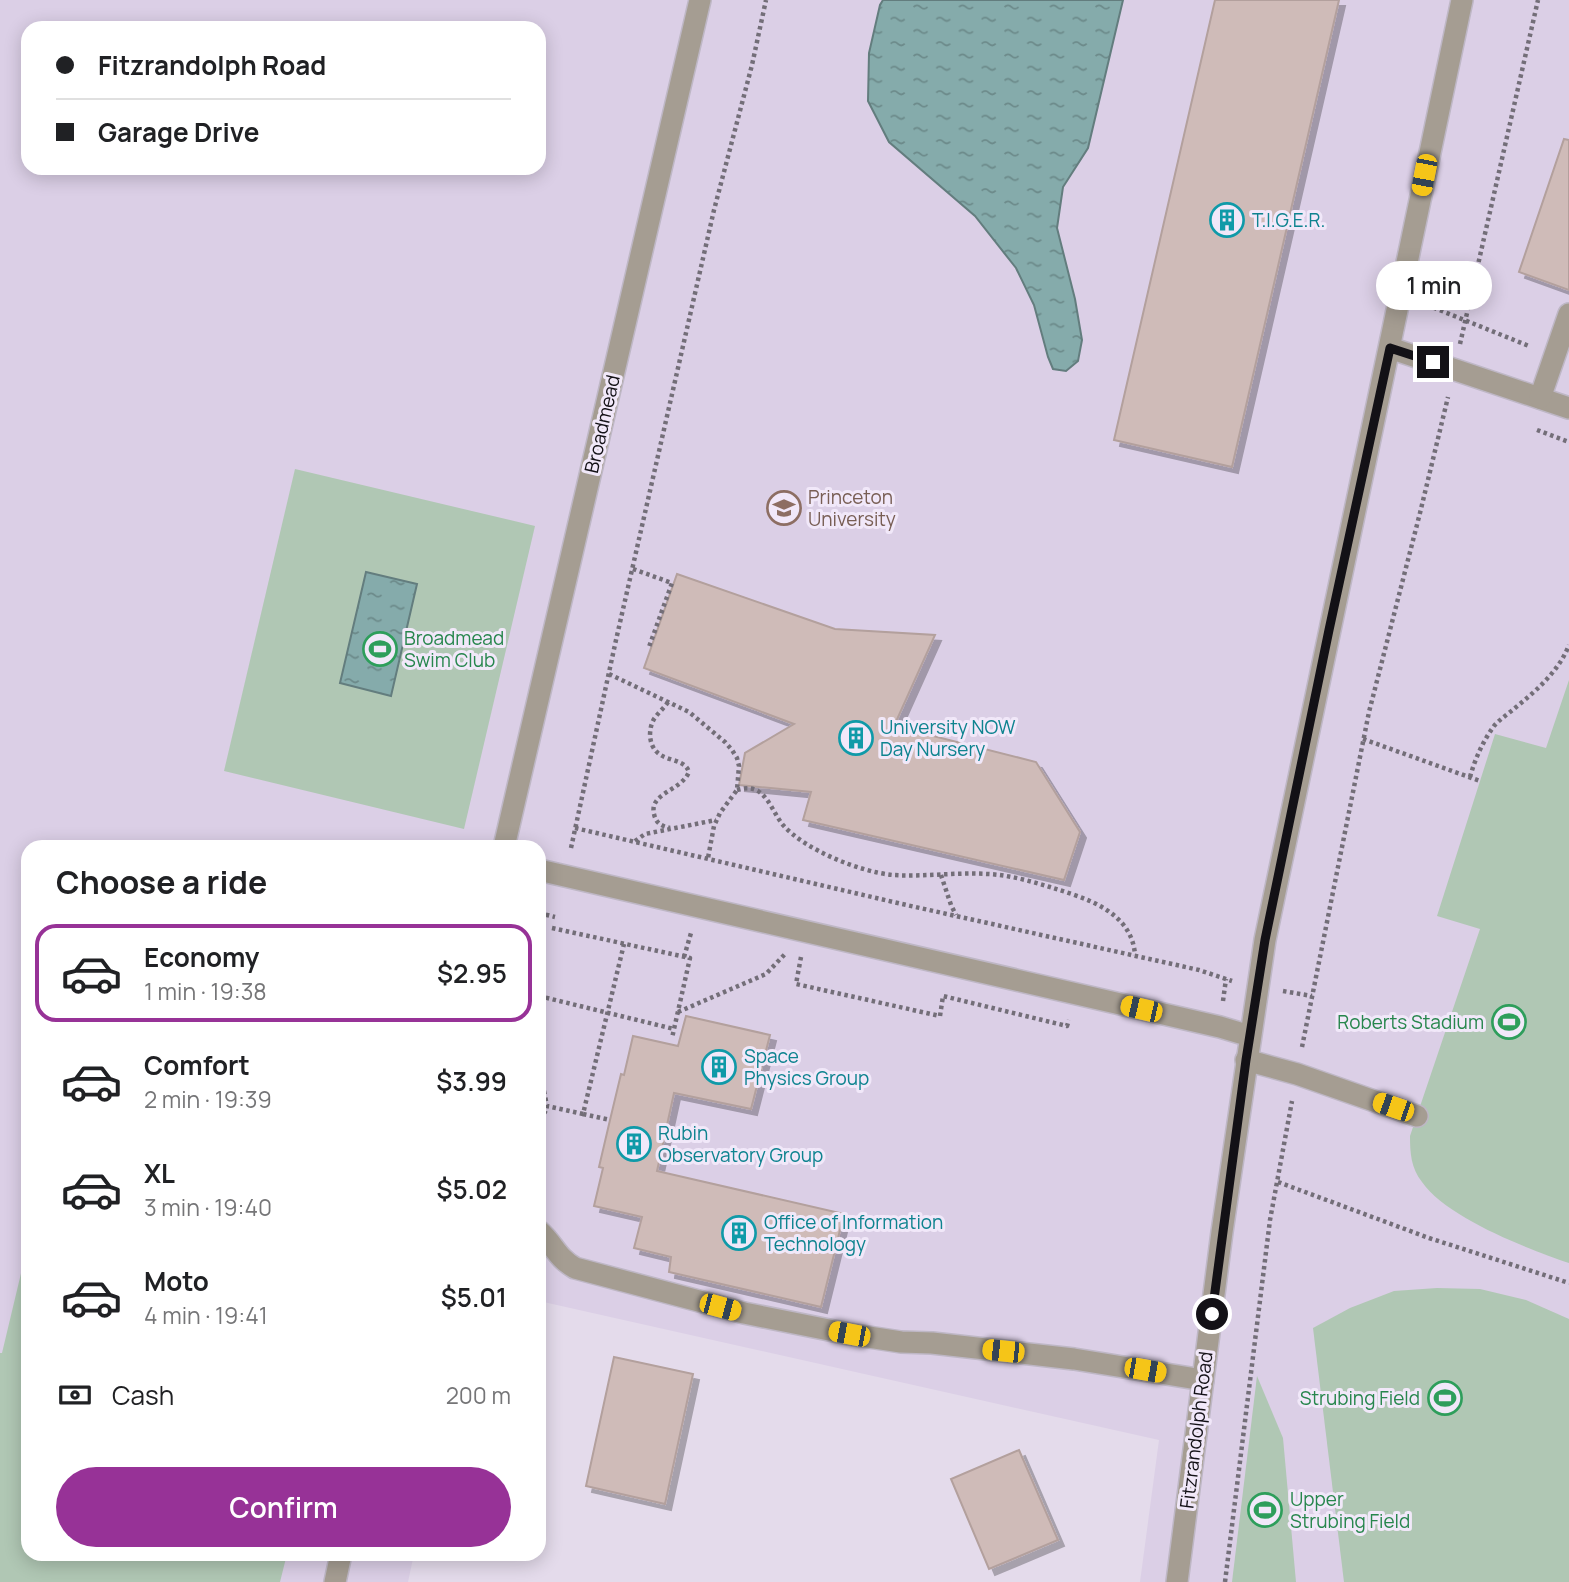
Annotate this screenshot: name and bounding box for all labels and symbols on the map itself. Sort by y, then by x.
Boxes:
car [1410,152,1439,198]
building icon: T.I.G.E.R. [1208,201,1246,239]
place label: T.I.G.E.R. [1252,207,1325,233]
callout: 1 min [1375,260,1491,310]
route end [1417,346,1449,378]
street label: Broadmead [578,372,626,476]
place label: Princeton University [808,484,896,532]
school or university icon: Princeton University [765,489,803,527]
place label: Broadmead Swim Club [404,625,504,673]
sports icon: Broadmead Swim Club [361,630,399,668]
place label: University NOW Day Nursery [880,714,1016,762]
building icon: University NOW Day Nursery [837,719,875,757]
car [1119,994,1164,1024]
sports icon: Roberts Stadium [1490,1003,1528,1041]
place label: Roberts Stadium [1337,1009,1484,1035]
place label: Space Physics Group [744,1043,869,1091]
building icon: Space Physics Group [700,1048,738,1086]
car [1370,1090,1417,1124]
place label: Rubin Observatory Group [658,1120,823,1168]
building icon: Rubin Observatory Group [615,1125,653,1163]
place label: Office of Information Technology [764,1209,943,1257]
building icon: Office of Information Technology [720,1214,758,1252]
car [697,1291,744,1323]
route start [1196,1298,1228,1330]
car [827,1320,872,1348]
car [982,1338,1025,1364]
street label: Fitzrandolph Road [1173,1350,1219,1510]
car [1123,1356,1168,1384]
sports icon: Strubing Field [1426,1379,1464,1417]
place label: Strubing Field [1300,1385,1420,1411]
place label: Upper Strubing Field [1290,1486,1410,1534]
sports icon: Upper Strubing Field [1246,1491,1284,1529]

